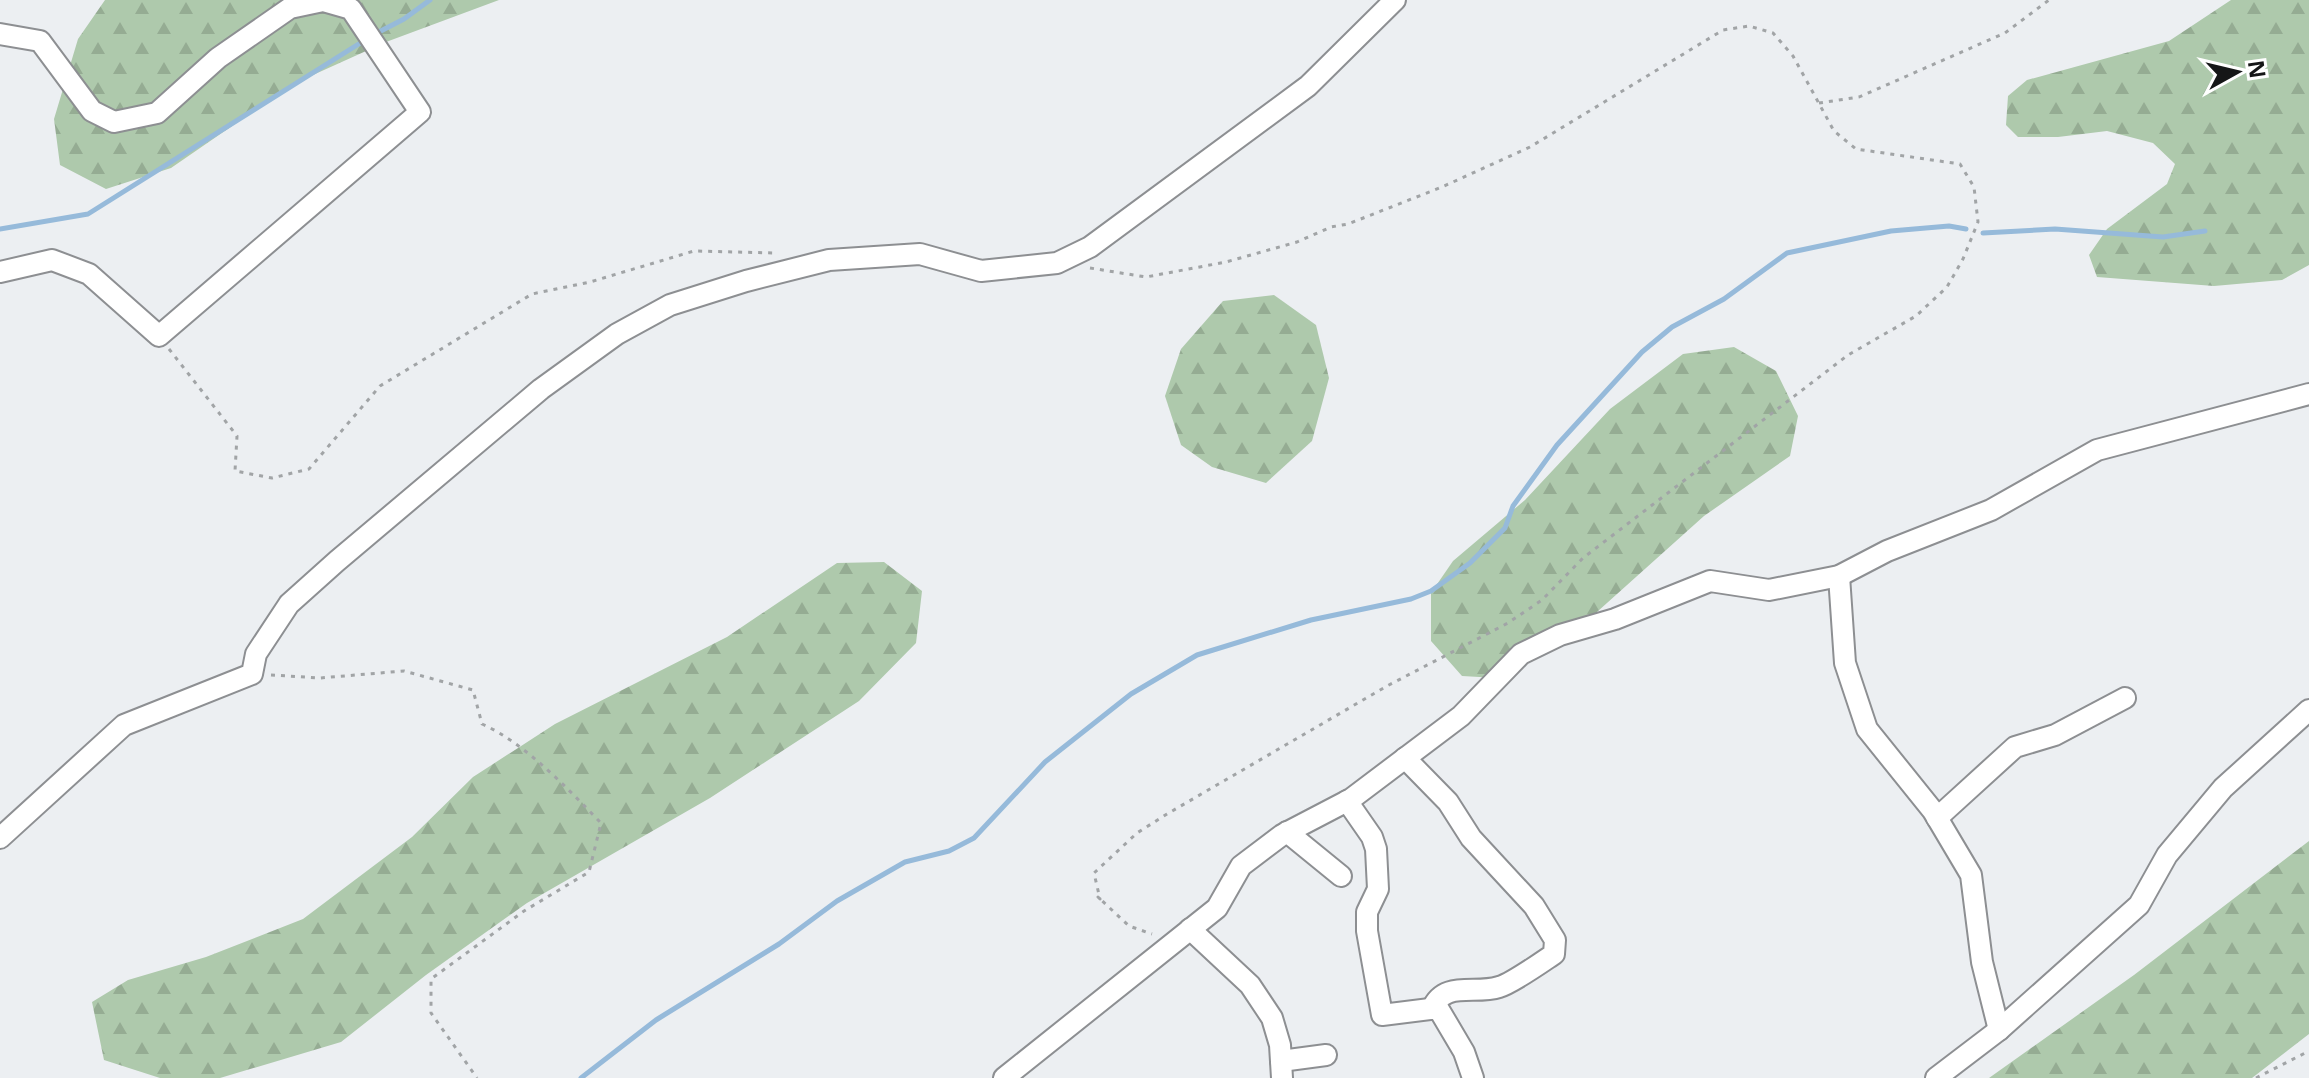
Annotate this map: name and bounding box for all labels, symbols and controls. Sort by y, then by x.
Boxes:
north arrow [2197,32,2277,112]
text: N [2242,58,2274,80]

